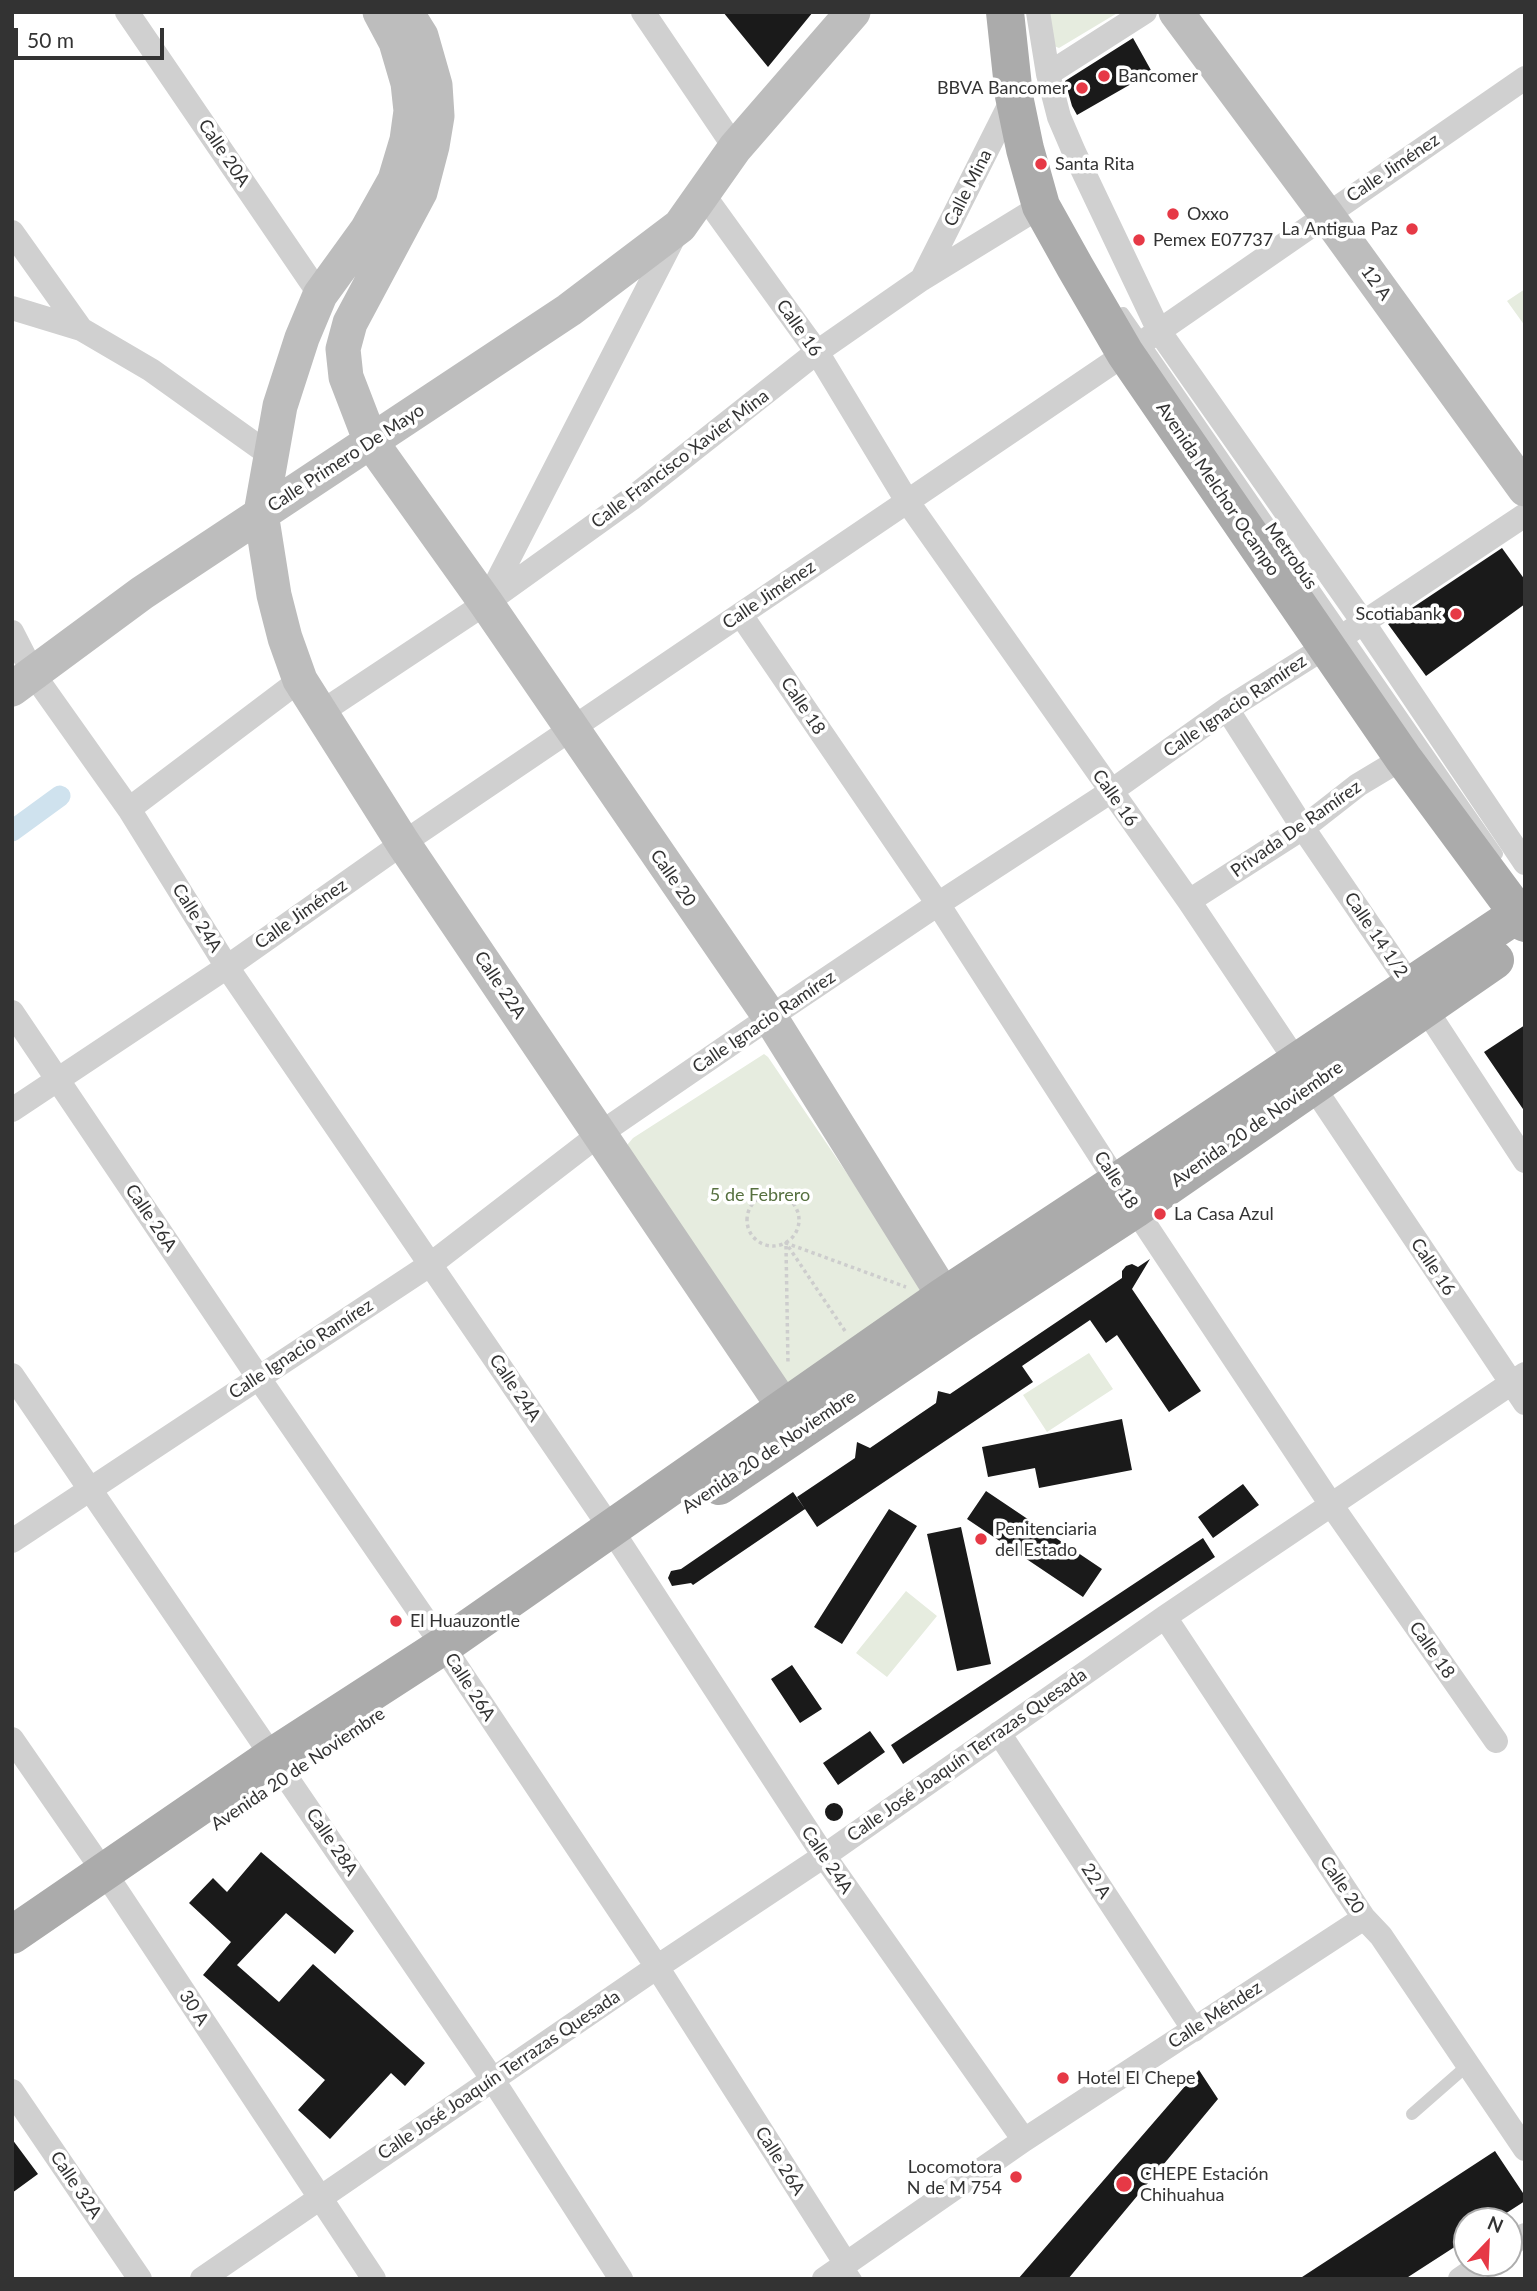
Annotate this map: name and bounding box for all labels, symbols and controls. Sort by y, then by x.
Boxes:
scale bar [18,14,168,58]
text: 50 m [27,27,74,52]
place label: Bancomer [1118,65,1198,87]
marker: Bancomer [1096,68,1112,84]
place label: BBVA Bancomer [937,77,1068,99]
marker: BBVA Bancomer [1074,80,1090,96]
street label: Calle 20A [194,115,254,191]
street label: Calle Jiménez [1342,129,1444,207]
street label: Calle Mina [939,146,997,230]
place label: Santa Rita [1055,153,1134,175]
marker: Santa Rita [1033,156,1049,172]
place label: Oxxo [1187,203,1229,225]
marker: Oxxo [1165,206,1181,222]
place label: La Antigua Paz [1281,218,1398,240]
marker: La Antigua Paz [1404,221,1420,237]
place label: Pemex E07737 [1153,229,1273,251]
marker: Pemex E07737 [1131,232,1147,248]
street label: 12 A [1356,261,1396,305]
street label: Calle 16 [772,295,826,361]
street label: Calle Francisco Xavier Mina [587,385,773,533]
street label: Avenida Melchor Ocampo [1152,398,1284,580]
street label: Calle Primero De Mayo [264,399,428,517]
street label: Metrobús [1260,518,1322,594]
street label: Calle Jiménez [718,556,820,634]
place label: Scotiabank [1356,603,1442,625]
marker: Scotiabank [1448,606,1464,622]
street label: Calle Ignacio Ramírez [1160,650,1310,762]
street label: Calle 18 [776,673,830,739]
street label: Calle 16 [1088,765,1142,831]
street label: Privada De Ramírez [1227,776,1365,882]
street label: Calle 20 [646,845,700,911]
street label: Calle Jiménez [251,874,351,954]
street label: Calle 24A [168,880,226,956]
street label: Calle 14 1/2 [1340,888,1412,982]
street label: Calle 22A [470,947,530,1023]
street label: Calle Ignacio Ramírez [689,966,839,1078]
street label: Avenida 20 de Noviembre [1167,1056,1347,1192]
street label: Calle 18 [1089,1147,1143,1213]
street label: Calle 26A [121,1180,181,1256]
park label: 5 de Febrero [710,1184,810,1206]
place label: La Casa Azul [1174,1203,1274,1225]
marker: La Casa Azul [1152,1206,1168,1222]
street label: Calle 16 [1406,1234,1460,1300]
street label: Calle Ignacio Ramírez [225,1294,377,1404]
street label: Calle 24A [485,1350,545,1426]
street label: Avenida 20 de Noviembre [678,1386,860,1518]
place label: Penitenciaria del Estado [995,1518,1097,1560]
marker: Penitenciaria del Estado [973,1531,989,1547]
place label: El Huauzontle [410,1610,520,1632]
marker: El Huauzontle [388,1613,404,1629]
street label: Calle 18 [1405,1617,1459,1683]
street label: Calle 26A [440,1649,500,1725]
street label: Calle José Joaquín Terrazas Quesada [843,1664,1091,1846]
street label: Avenida 20 de Noviembre [207,1703,389,1835]
street label: Calle 28A [302,1804,362,1880]
street label: Calle 24A [797,1822,857,1898]
street label: Calle 20 [1315,1852,1369,1918]
street label: 22 A [1077,1859,1115,1903]
street label: Calle Méndez [1164,1977,1266,2053]
street label: 30 A [175,1986,213,2030]
street label: Calle José Joaquín Terrazas Quesada [374,1986,624,2164]
place label: Hotel El Chepe [1077,2067,1196,2089]
marker: Hotel El Chepe [1055,2070,1071,2086]
street label: Calle 26A [751,2123,809,2199]
street label: Calle 32A [46,2147,106,2223]
place label: Locomotora N de M 754 [907,2156,1002,2198]
place label: CHEPE Estación Chihuahua [1140,2163,1269,2206]
marker: Locomotora N de M 754 [1008,2169,1024,2185]
marker: CHEPE Estación Chihuahua [1114,2174,1134,2194]
north arrow [1453,2207,1523,2277]
text: N [1484,2211,1507,2237]

